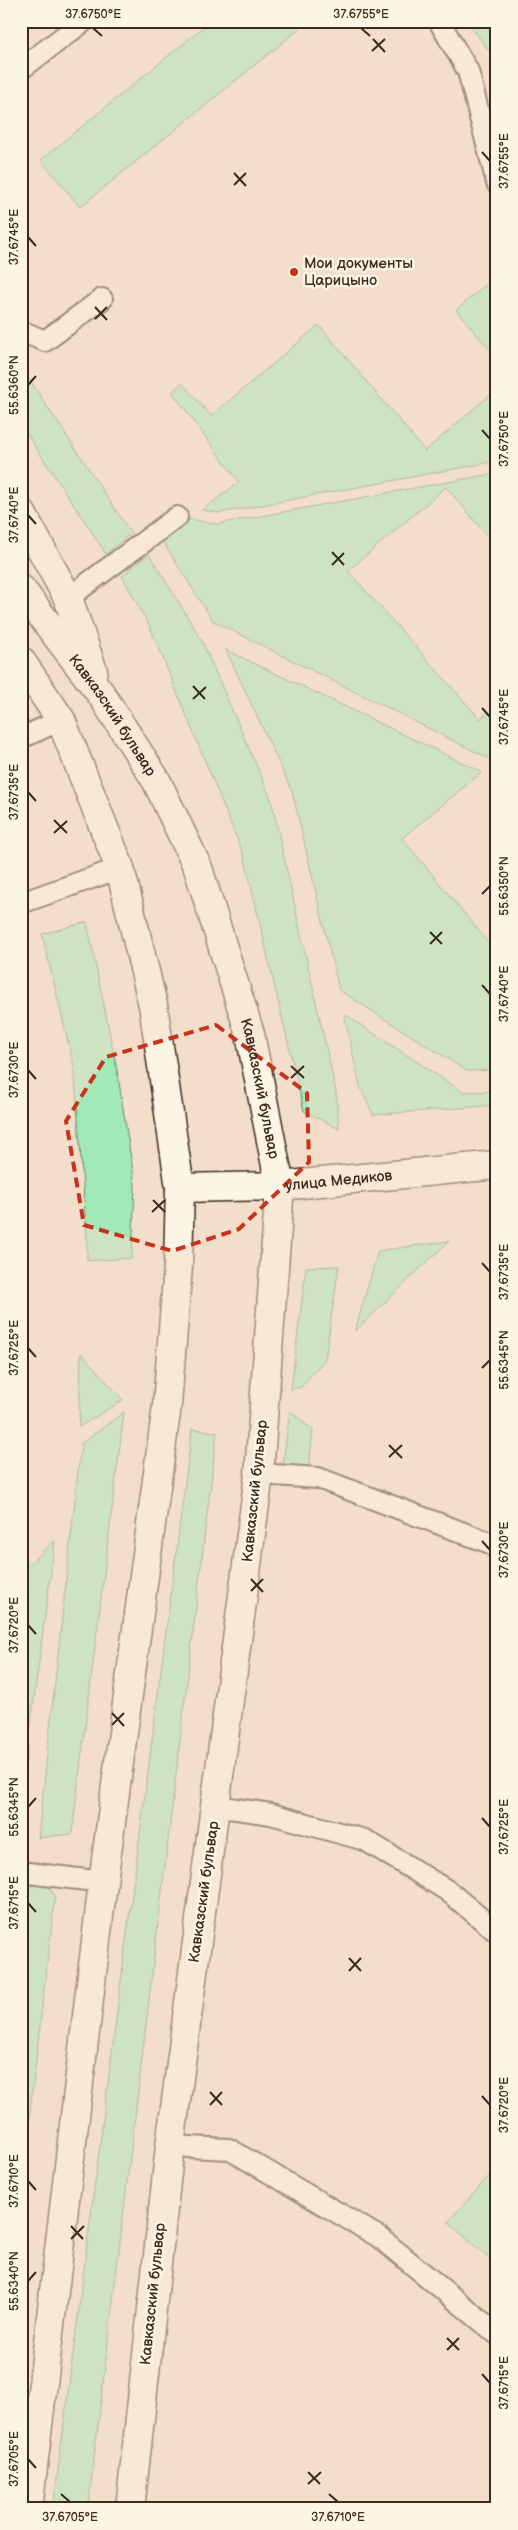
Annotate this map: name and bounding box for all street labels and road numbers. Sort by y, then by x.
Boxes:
street label: Кавказский бульвар [65,650,161,780]
street label: Кавказский бульвар [236,1016,284,1161]
street label: улица Медиков [284,1166,393,1195]
street label: Кавказский бульвар [238,1418,272,1563]
street label: Кавказский бульвар [185,1819,223,1964]
street label: Кавказский бульвар [136,2221,170,2366]

